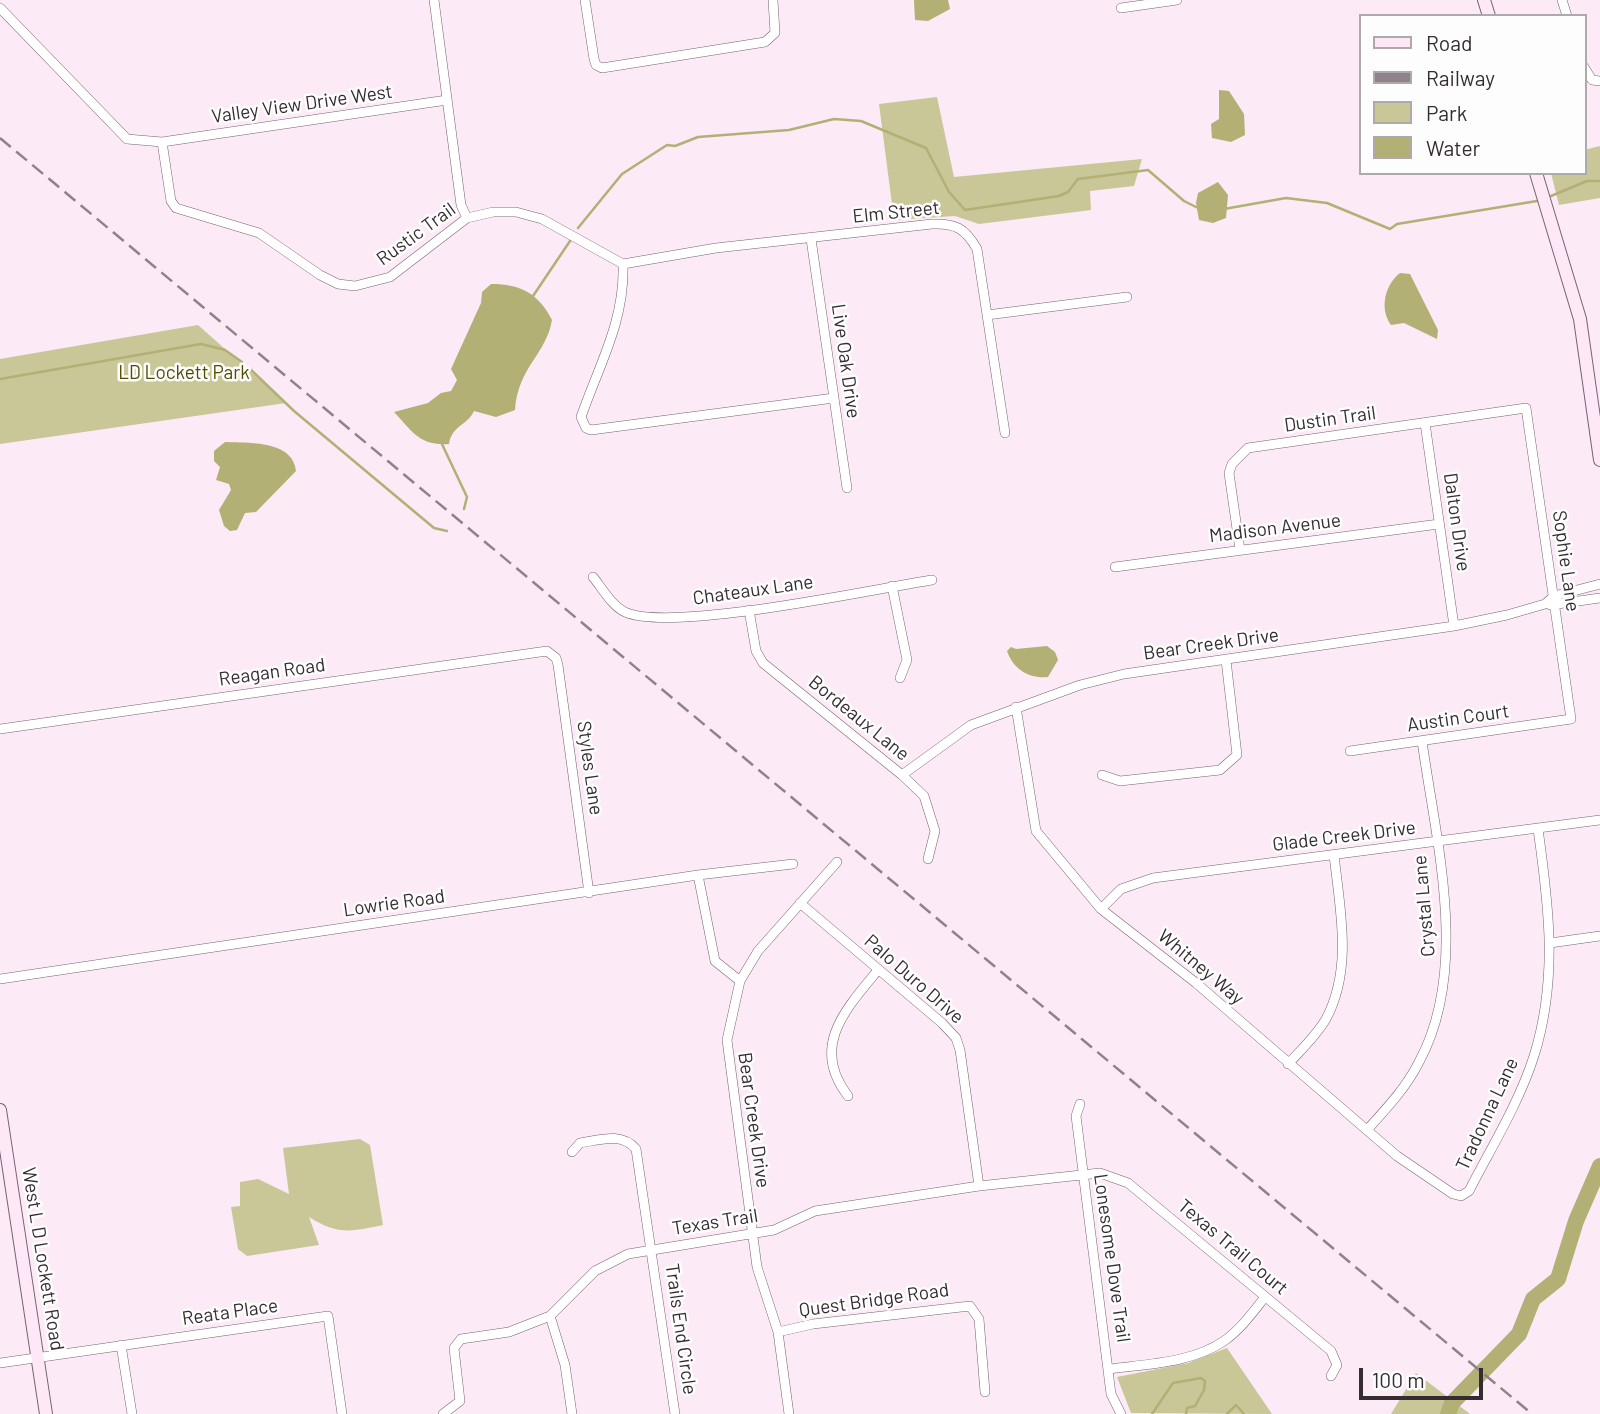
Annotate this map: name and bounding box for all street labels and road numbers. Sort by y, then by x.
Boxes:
street label: Valley View Drive West [210,80,394,128]
street label: Elm Street [851,196,941,228]
street label: Rustic Trail [372,198,460,270]
street label: Live Oak Drive [827,302,865,420]
street label: Dustin Trail [1283,401,1377,437]
street label: Dalton Drive [1439,471,1475,573]
street label: Madison Avenue [1208,509,1342,547]
street label: Sophie Lane [1548,509,1584,613]
street label: Chateaux Lane [691,570,815,610]
street label: Bear Creek Drive [1142,623,1280,665]
street label: Reagan Road [217,653,327,691]
street label: Bordeaux Lane [804,670,914,766]
street label: Austin Court [1406,700,1510,736]
street label: Styles Lane [572,719,608,817]
street label: Glade Creek Drive [1271,816,1417,856]
street label: Crystal Lane [1408,854,1440,958]
street label: Lowrie Road [342,885,446,921]
street label: Whitney Way [1153,924,1249,1010]
street label: Palo Duro Drive [860,930,968,1028]
street label: Bear Creek Drive [733,1051,775,1189]
street label: Tradonna Lane [1451,1054,1523,1174]
street label: West L D Lockett Road [17,1166,69,1352]
street label: Lonesome Dove Trail [1089,1172,1135,1344]
street label: Texas Trail Court [1173,1194,1293,1300]
street label: Texas Trail [670,1204,760,1240]
street label: Trails End Circle [661,1262,701,1396]
street label: Quest Bridge Road [798,1278,950,1322]
street label: Reata Place [180,1294,280,1330]

